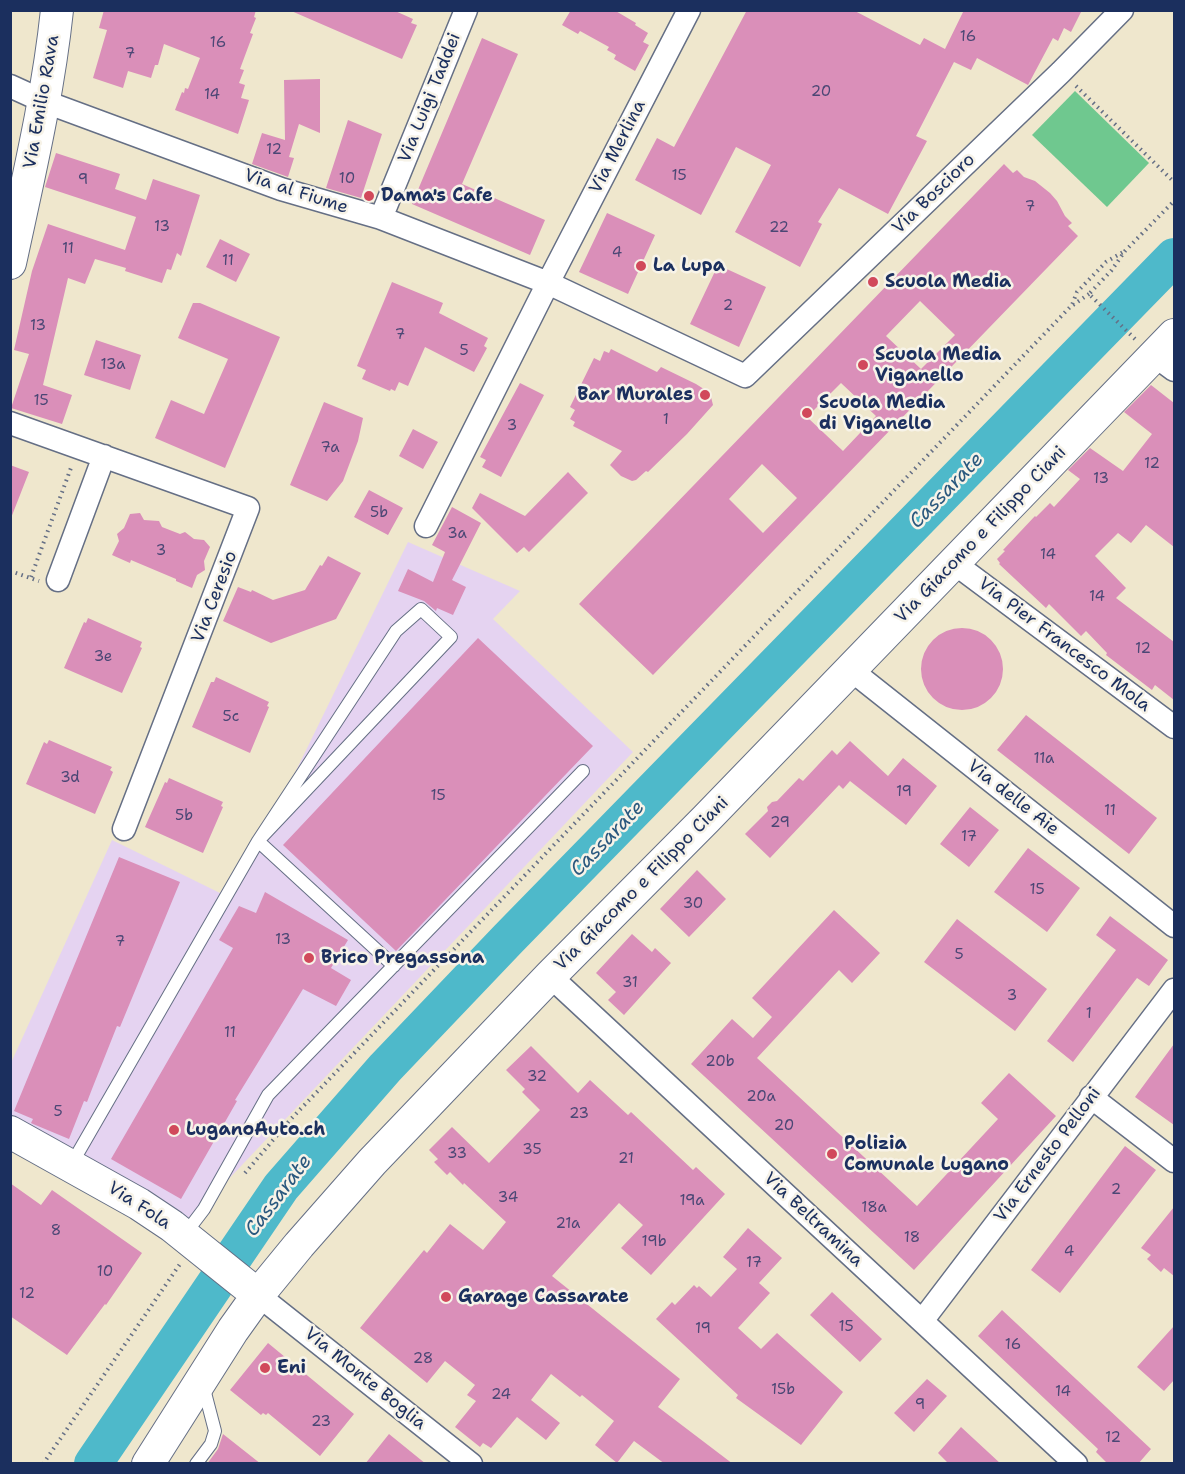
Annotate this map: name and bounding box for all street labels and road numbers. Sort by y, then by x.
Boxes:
street label: Via Luigi Taddei [394,30,466,166]
street label: Via Emilio Rava [20,33,64,171]
street label: Via Merlina [585,97,651,197]
street label: Via Boscioro [888,149,980,239]
street label: Via al Fiume [241,165,351,219]
street label: Via Giacomo e Filippo Ciani [891,442,1071,628]
street label: Via Ceresio [188,548,242,646]
street label: Via Pier Francesco Mola [974,573,1154,717]
street label: Via delle Aie [963,755,1063,841]
street label: Via Giacomo e Filippo Ciani [550,792,734,976]
street label: Via Ernesto Pelloni [990,1083,1106,1227]
street label: Via Beltramina [759,1168,867,1272]
street label: Via Fola [103,1178,175,1234]
street label: Via Monte Boglia [300,1323,430,1435]

